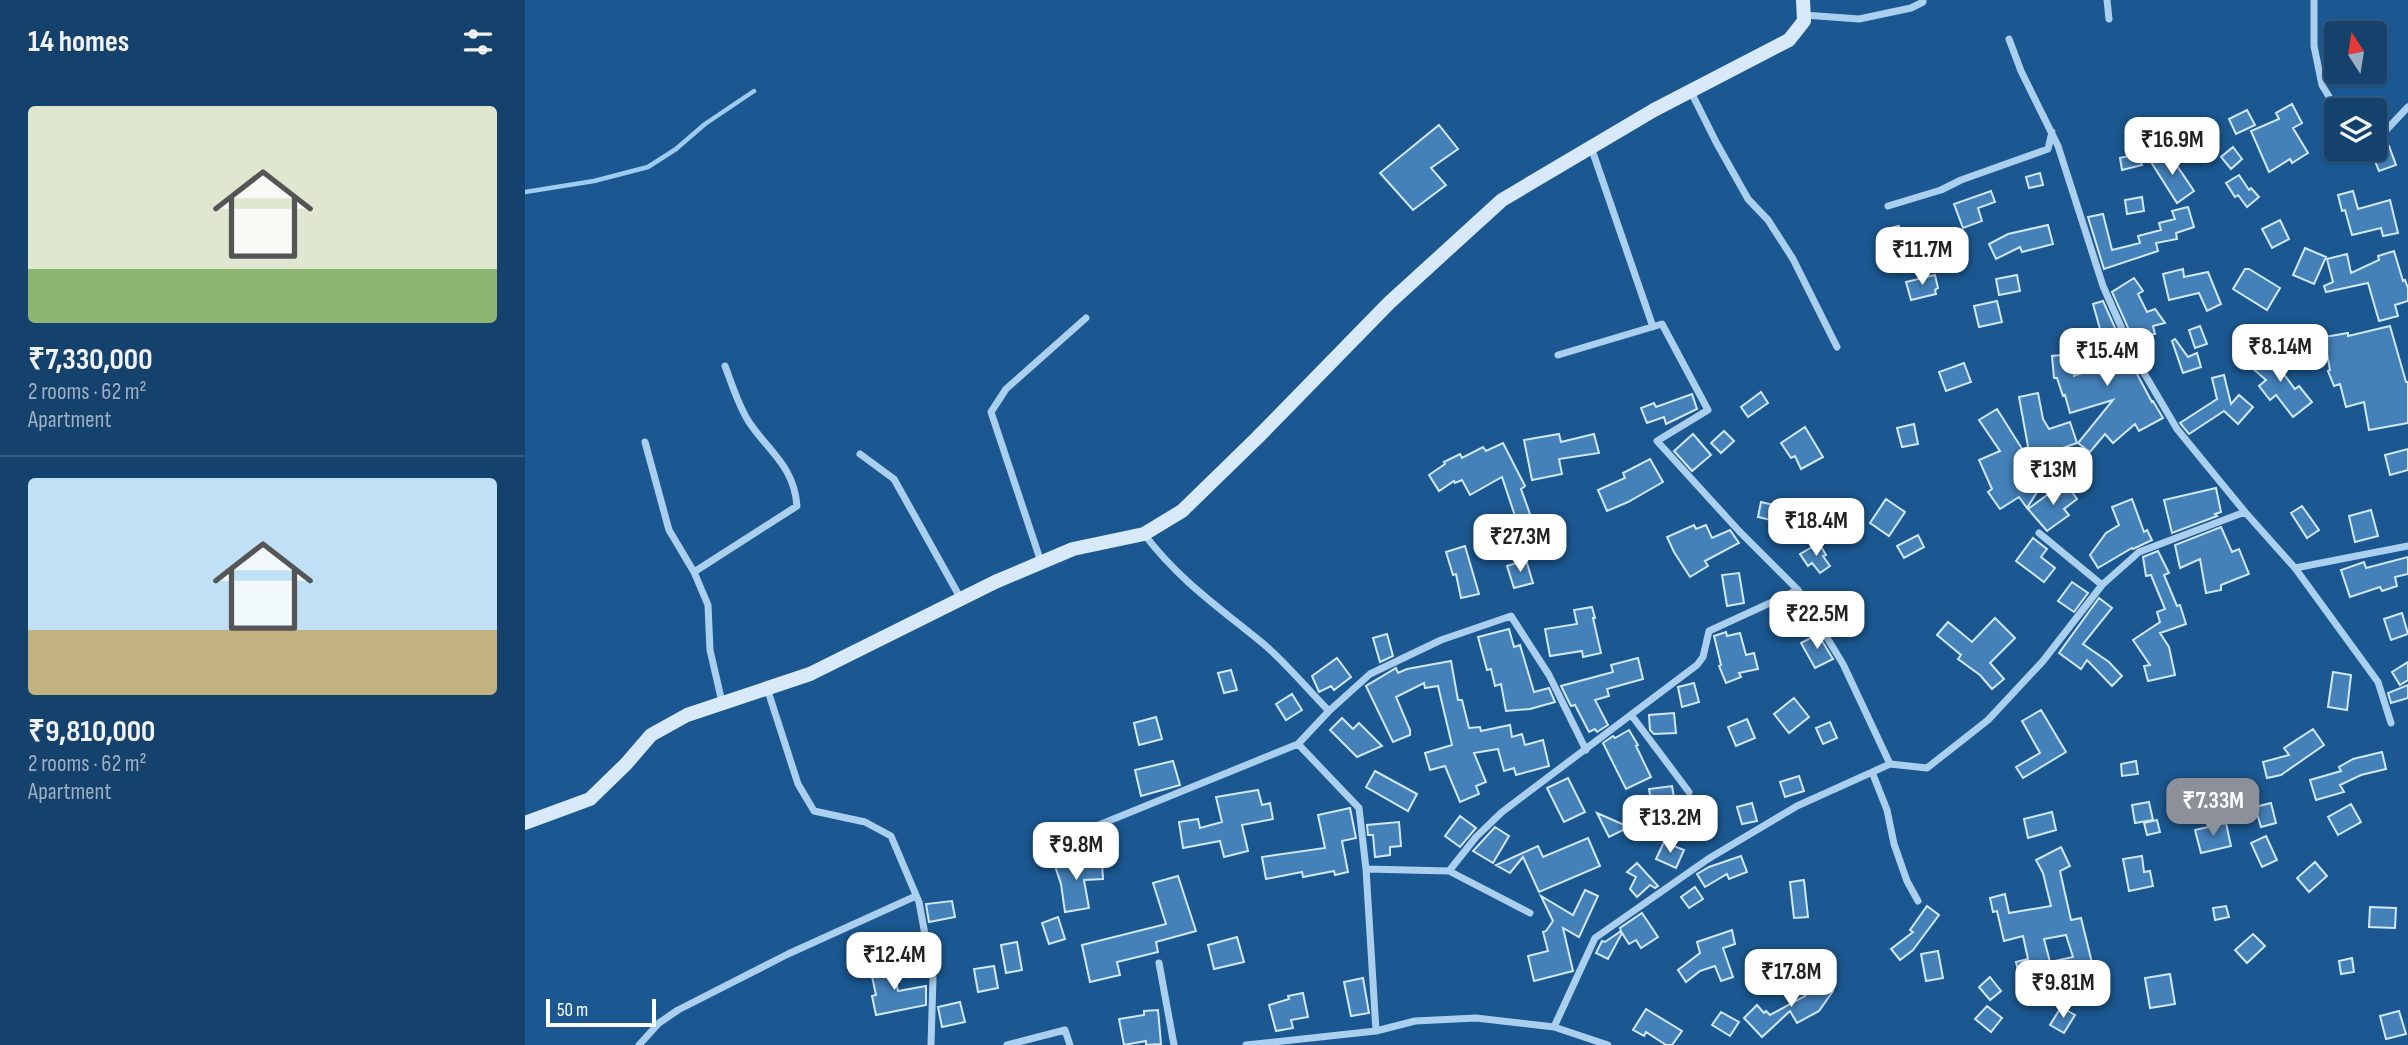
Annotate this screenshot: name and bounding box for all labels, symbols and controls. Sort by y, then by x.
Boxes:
north arrow [2324,21,2387,84]
map controls [2324,21,2387,161]
icon: filters [459,23,497,61]
text: 14 homes [28,24,129,60]
button: layers [2324,98,2387,161]
pin: ₹16.9M [2115,118,2229,177]
text: ₹16.9M [2141,126,2204,154]
icon: home [200,151,326,277]
pin: ₹11.7M [1865,228,1979,287]
text: ₹11.7M [1892,236,1952,264]
pin: ₹8.14M [2223,324,2337,384]
pin: ₹15.4M [2050,328,2164,388]
text: ₹8.14M [2248,333,2312,361]
text: ₹15.4M [2076,337,2138,365]
text: ₹7,330,000 [28,342,152,378]
text: 2 rooms · 62 m² [28,378,147,406]
text: Apartment [28,406,112,434]
pin: ₹13M [2012,448,2094,507]
text: ₹13M [2029,456,2077,484]
pin: ₹18.4M [1759,498,1873,558]
text: ₹18.4M [1784,507,1848,535]
pin: ₹27.3M [1463,514,1577,574]
icon: home [200,523,326,649]
text: ₹27.3M [1489,523,1551,551]
pin: ₹22.5M [1760,592,1874,651]
text: ₹22.5M [1785,600,1849,628]
text: ₹9,810,000 [28,714,155,750]
text: 2 rooms · 62 m² [28,750,147,778]
text: Apartment [28,778,112,806]
pin: ₹7.33M [2156,778,2270,838]
text: ₹7.33M [2182,787,2244,815]
pin: ₹13.2M [1613,796,1727,855]
text: ₹13.2M [1639,804,1701,832]
pin: ₹9.8M [1027,822,1125,882]
text: ₹9.8M [1049,831,1103,859]
pin: ₹12.4M [837,932,951,992]
text: ₹12.4M [862,941,926,969]
pin: ₹17.8M [1734,950,1848,1009]
text: ₹17.8M [1761,958,1821,986]
pin: ₹9.81M [2006,960,2120,1020]
text: ₹9.81M [2031,969,2095,997]
scale bar [546,996,656,1028]
text: 50 m [557,999,588,1022]

